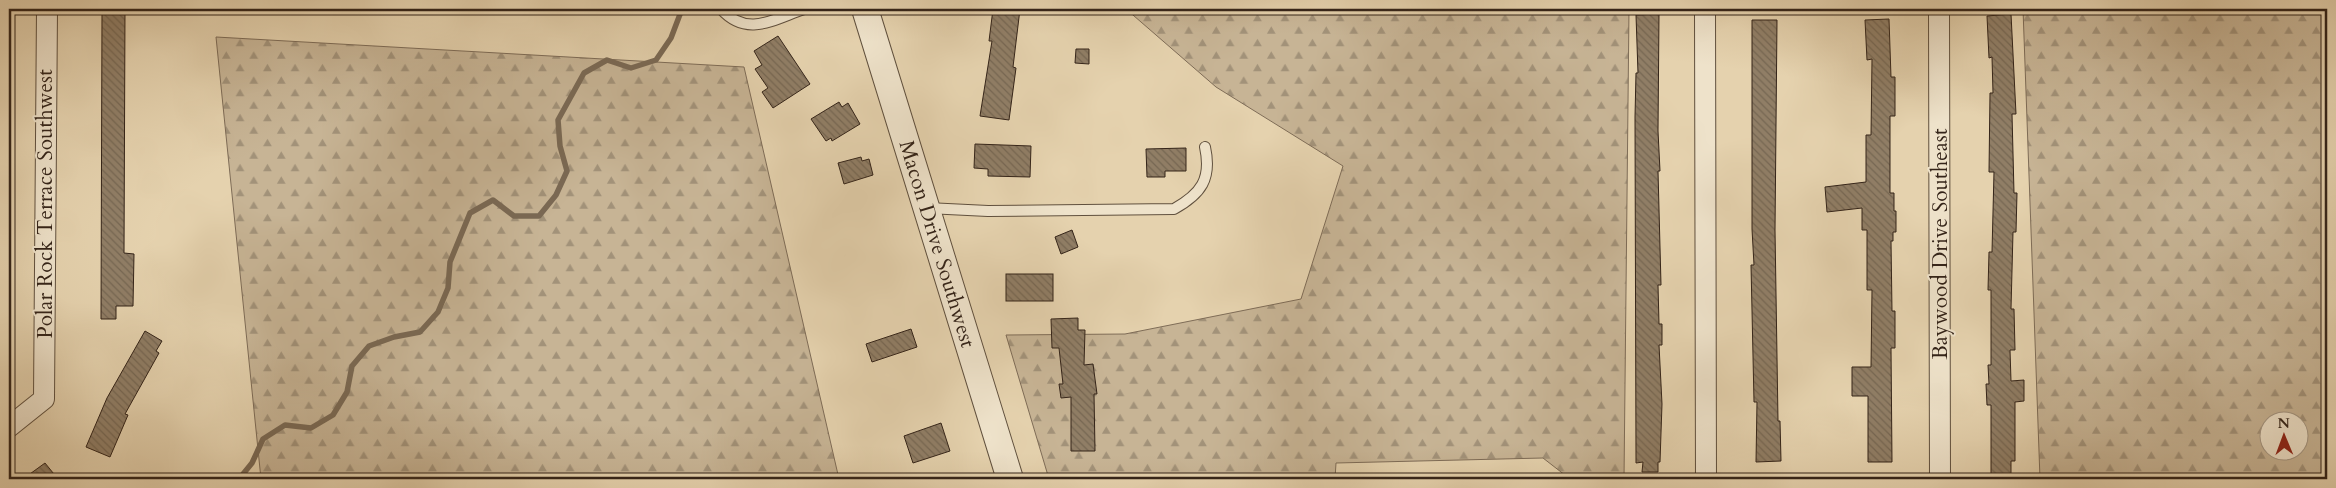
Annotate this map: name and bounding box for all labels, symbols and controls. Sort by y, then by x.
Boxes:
street label: Polar Rock Terrace Southwest [31,69,60,339]
street label: Baywood Drive Southeast [1926,128,1955,360]
street label: Macon Drive Southwest [892,137,982,352]
north arrow [2258,410,2308,460]
text: N [2278,414,2290,433]

